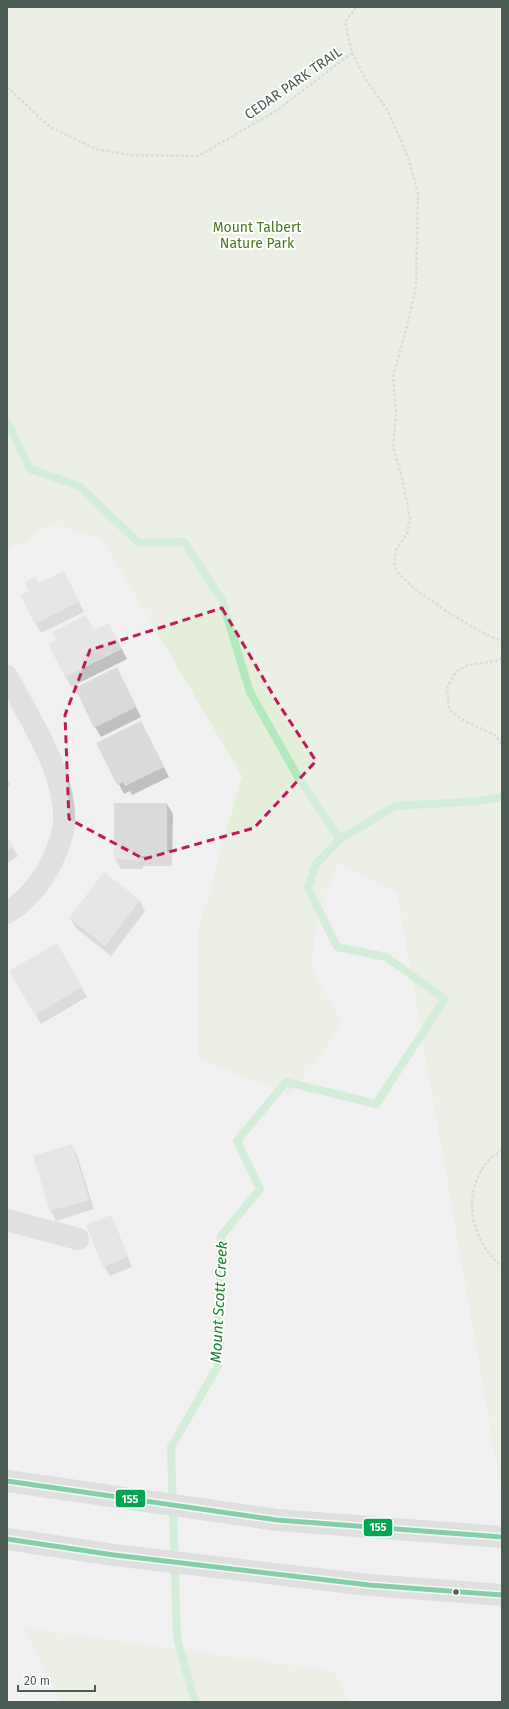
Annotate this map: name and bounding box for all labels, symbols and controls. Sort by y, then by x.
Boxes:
street label: CEDAR PARK TRAIL [241,43,345,123]
park label: Mount Talbert Nature Park [213,219,302,252]
water label: Mount Scott Creek [207,1241,231,1363]
line badge: 155 [115,1489,146,1508]
text: 155 [122,1493,139,1506]
line badge: 155 [363,1518,393,1537]
text: 155 [370,1521,387,1534]
unlabelled marker [451,1587,461,1597]
scale bar [18,1667,95,1693]
text: 20 m [24,1674,50,1688]

